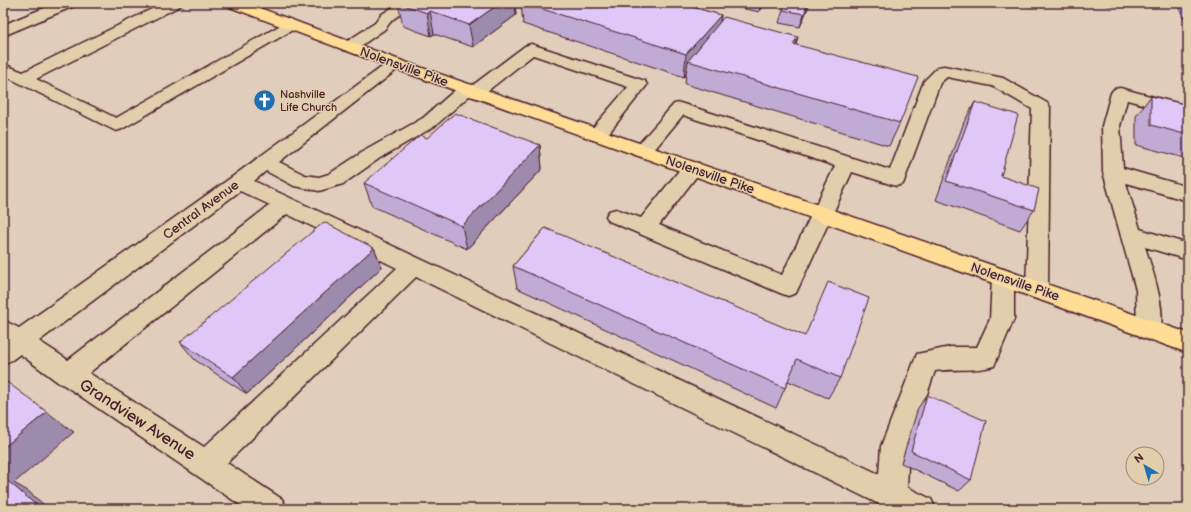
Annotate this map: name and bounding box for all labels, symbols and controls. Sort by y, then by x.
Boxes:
street label: Nolensville Pike [358,44,451,90]
church icon: Nashville Life Church [252,87,278,113]
place label: Nashville Life Church [280,88,337,114]
street label: Nolensville Pike [664,152,757,198]
street label: Central Avenue [160,177,242,243]
street label: Nolensville Pike [969,259,1062,305]
street label: Grandview Avenue [75,375,199,465]
north arrow [1125,446,1165,486]
text: N [1132,451,1146,466]

